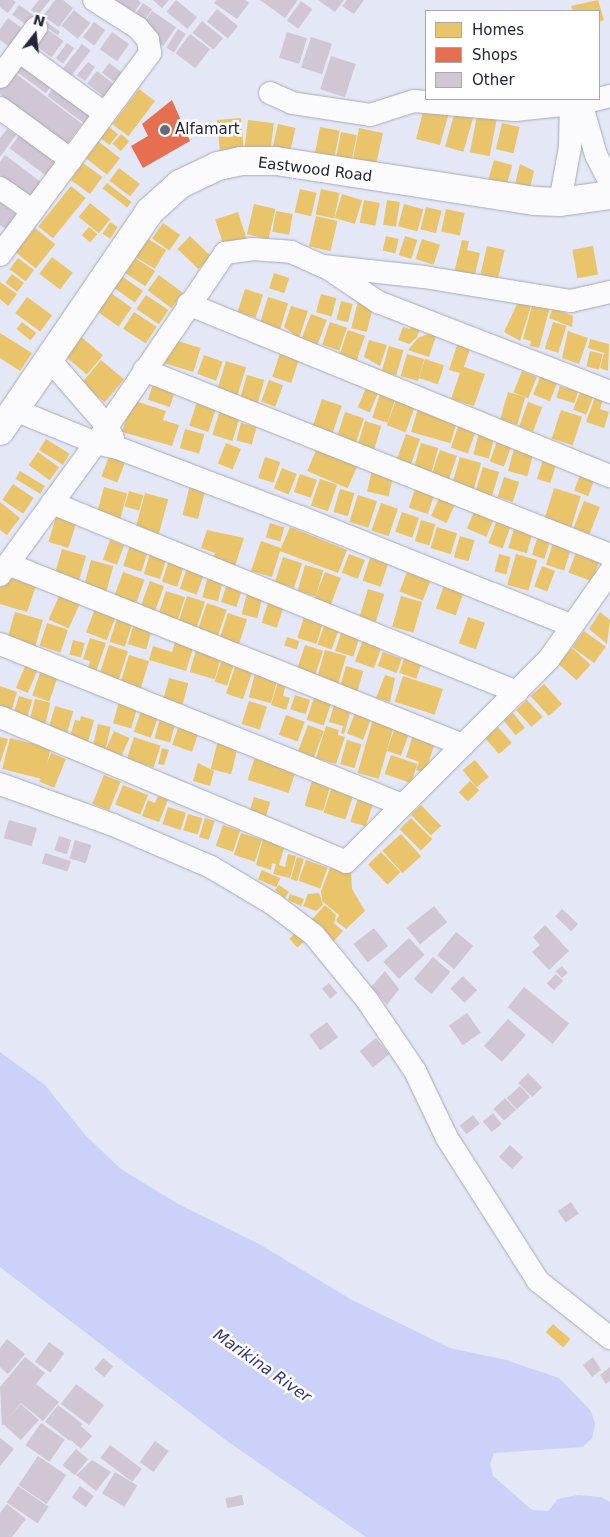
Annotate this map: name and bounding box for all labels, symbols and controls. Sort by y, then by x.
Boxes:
north arrow [10,10,60,60]
legend [425,10,600,100]
text: N [31,11,47,30]
text: Homes [472,21,524,39]
text: Shops [472,46,518,64]
text: Other [472,71,515,89]
place label: Alfamart [175,121,240,139]
marker: Alfamart [159,124,171,136]
street label: Eastwood Road [257,154,373,186]
water label: Marikina River [209,1325,315,1407]

